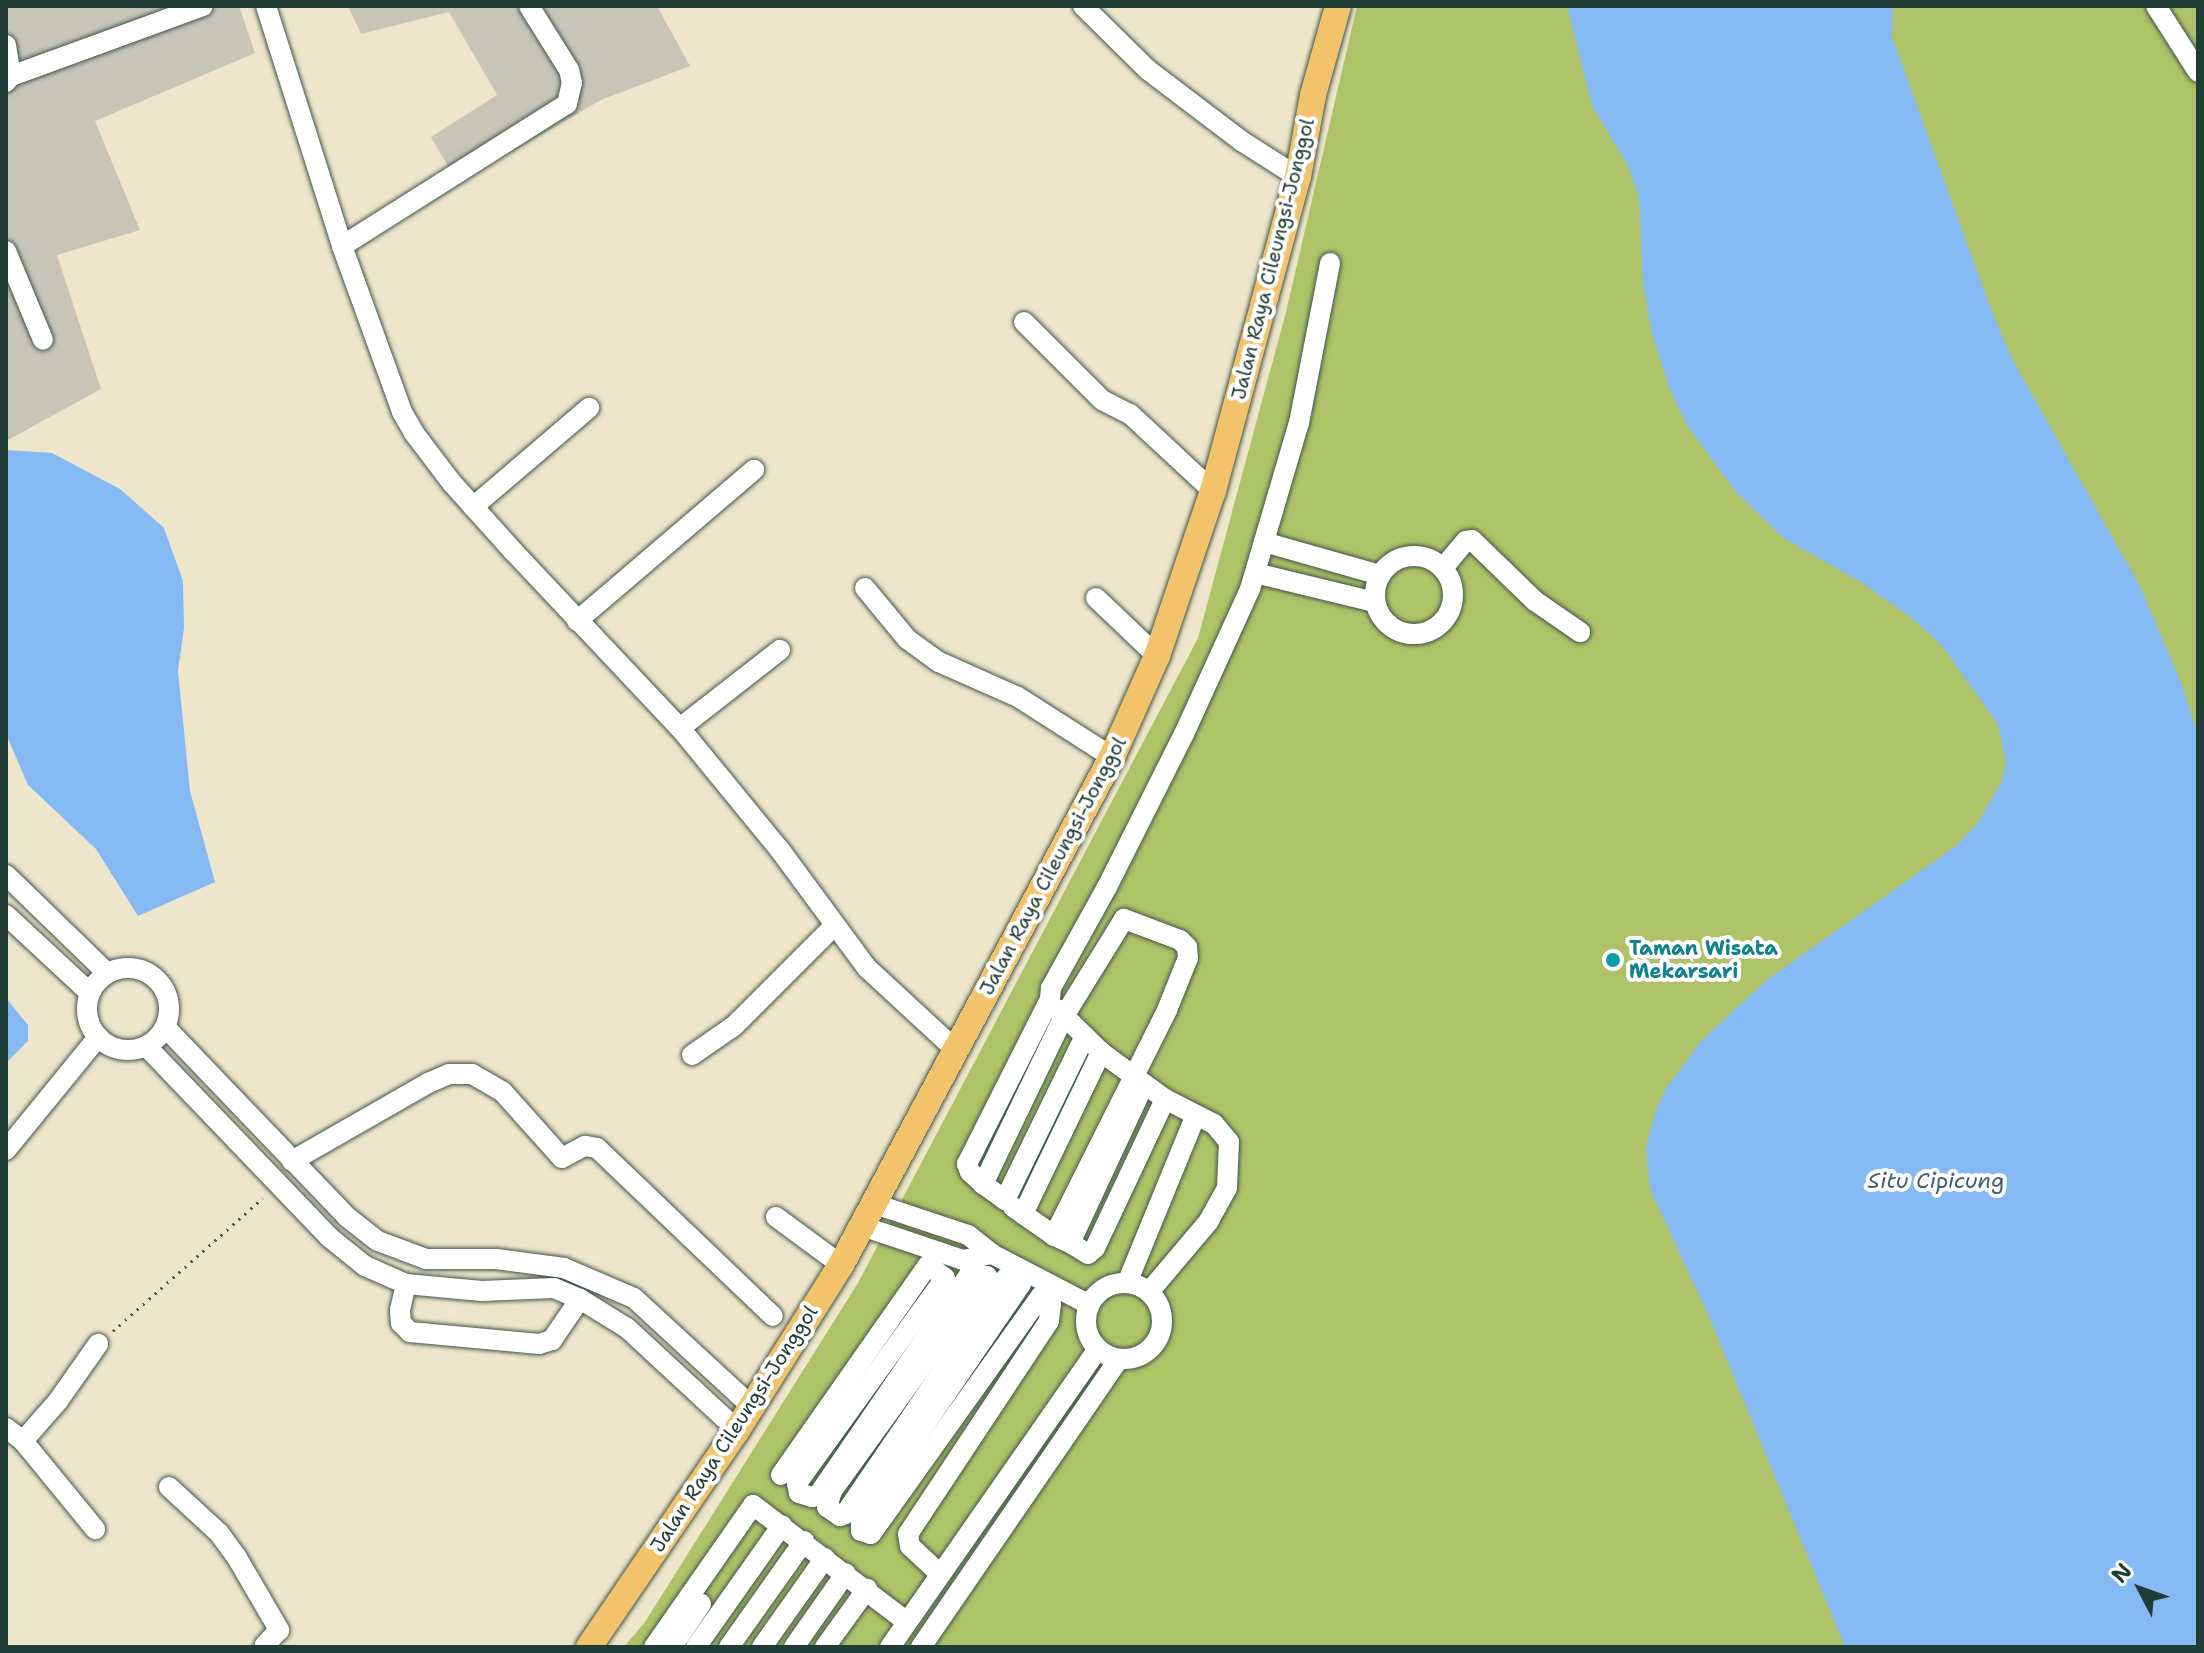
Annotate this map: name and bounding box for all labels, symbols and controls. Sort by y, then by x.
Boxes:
street label: Jalan Raya Cileungsi-Jonggol [1226,116,1320,402]
street label: Jalan Raya Cileungsi-Jonggol [975,733,1131,999]
place label: Taman Wisata Mekarsari [1629,936,1778,983]
marker: Taman Wisata Mekarsari [1604,951,1622,969]
water label: Situ Cipicung [1868,1168,2004,1194]
street label: Jalan Raya Cileungsi-Jonggol [645,1301,823,1557]
north arrow [2100,1549,2180,1629]
text: N [2105,1557,2138,1589]

